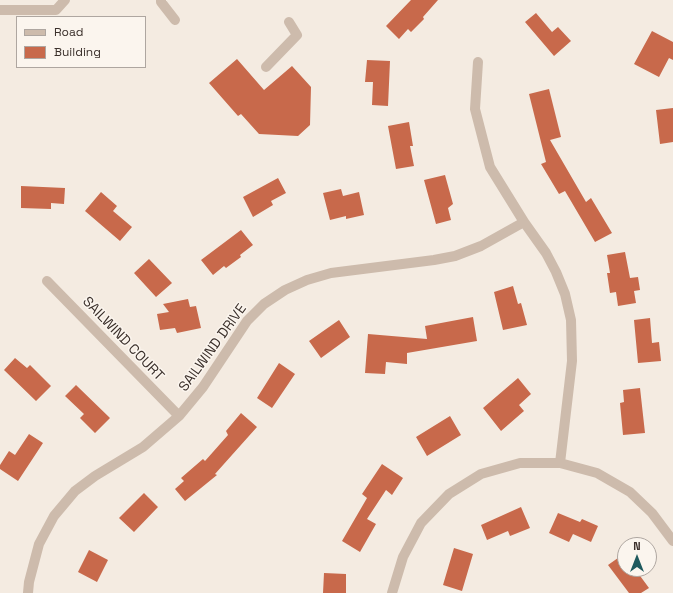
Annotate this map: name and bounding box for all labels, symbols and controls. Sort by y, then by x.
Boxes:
legend [16,16,146,68]
text: Road [54,24,83,40]
text: Building [54,44,101,60]
street label: SAILWIND COURT [79,293,167,385]
street label: SAILWIND DRIVE [176,301,250,395]
north arrow [617,537,657,577]
text: N [633,539,641,553]

